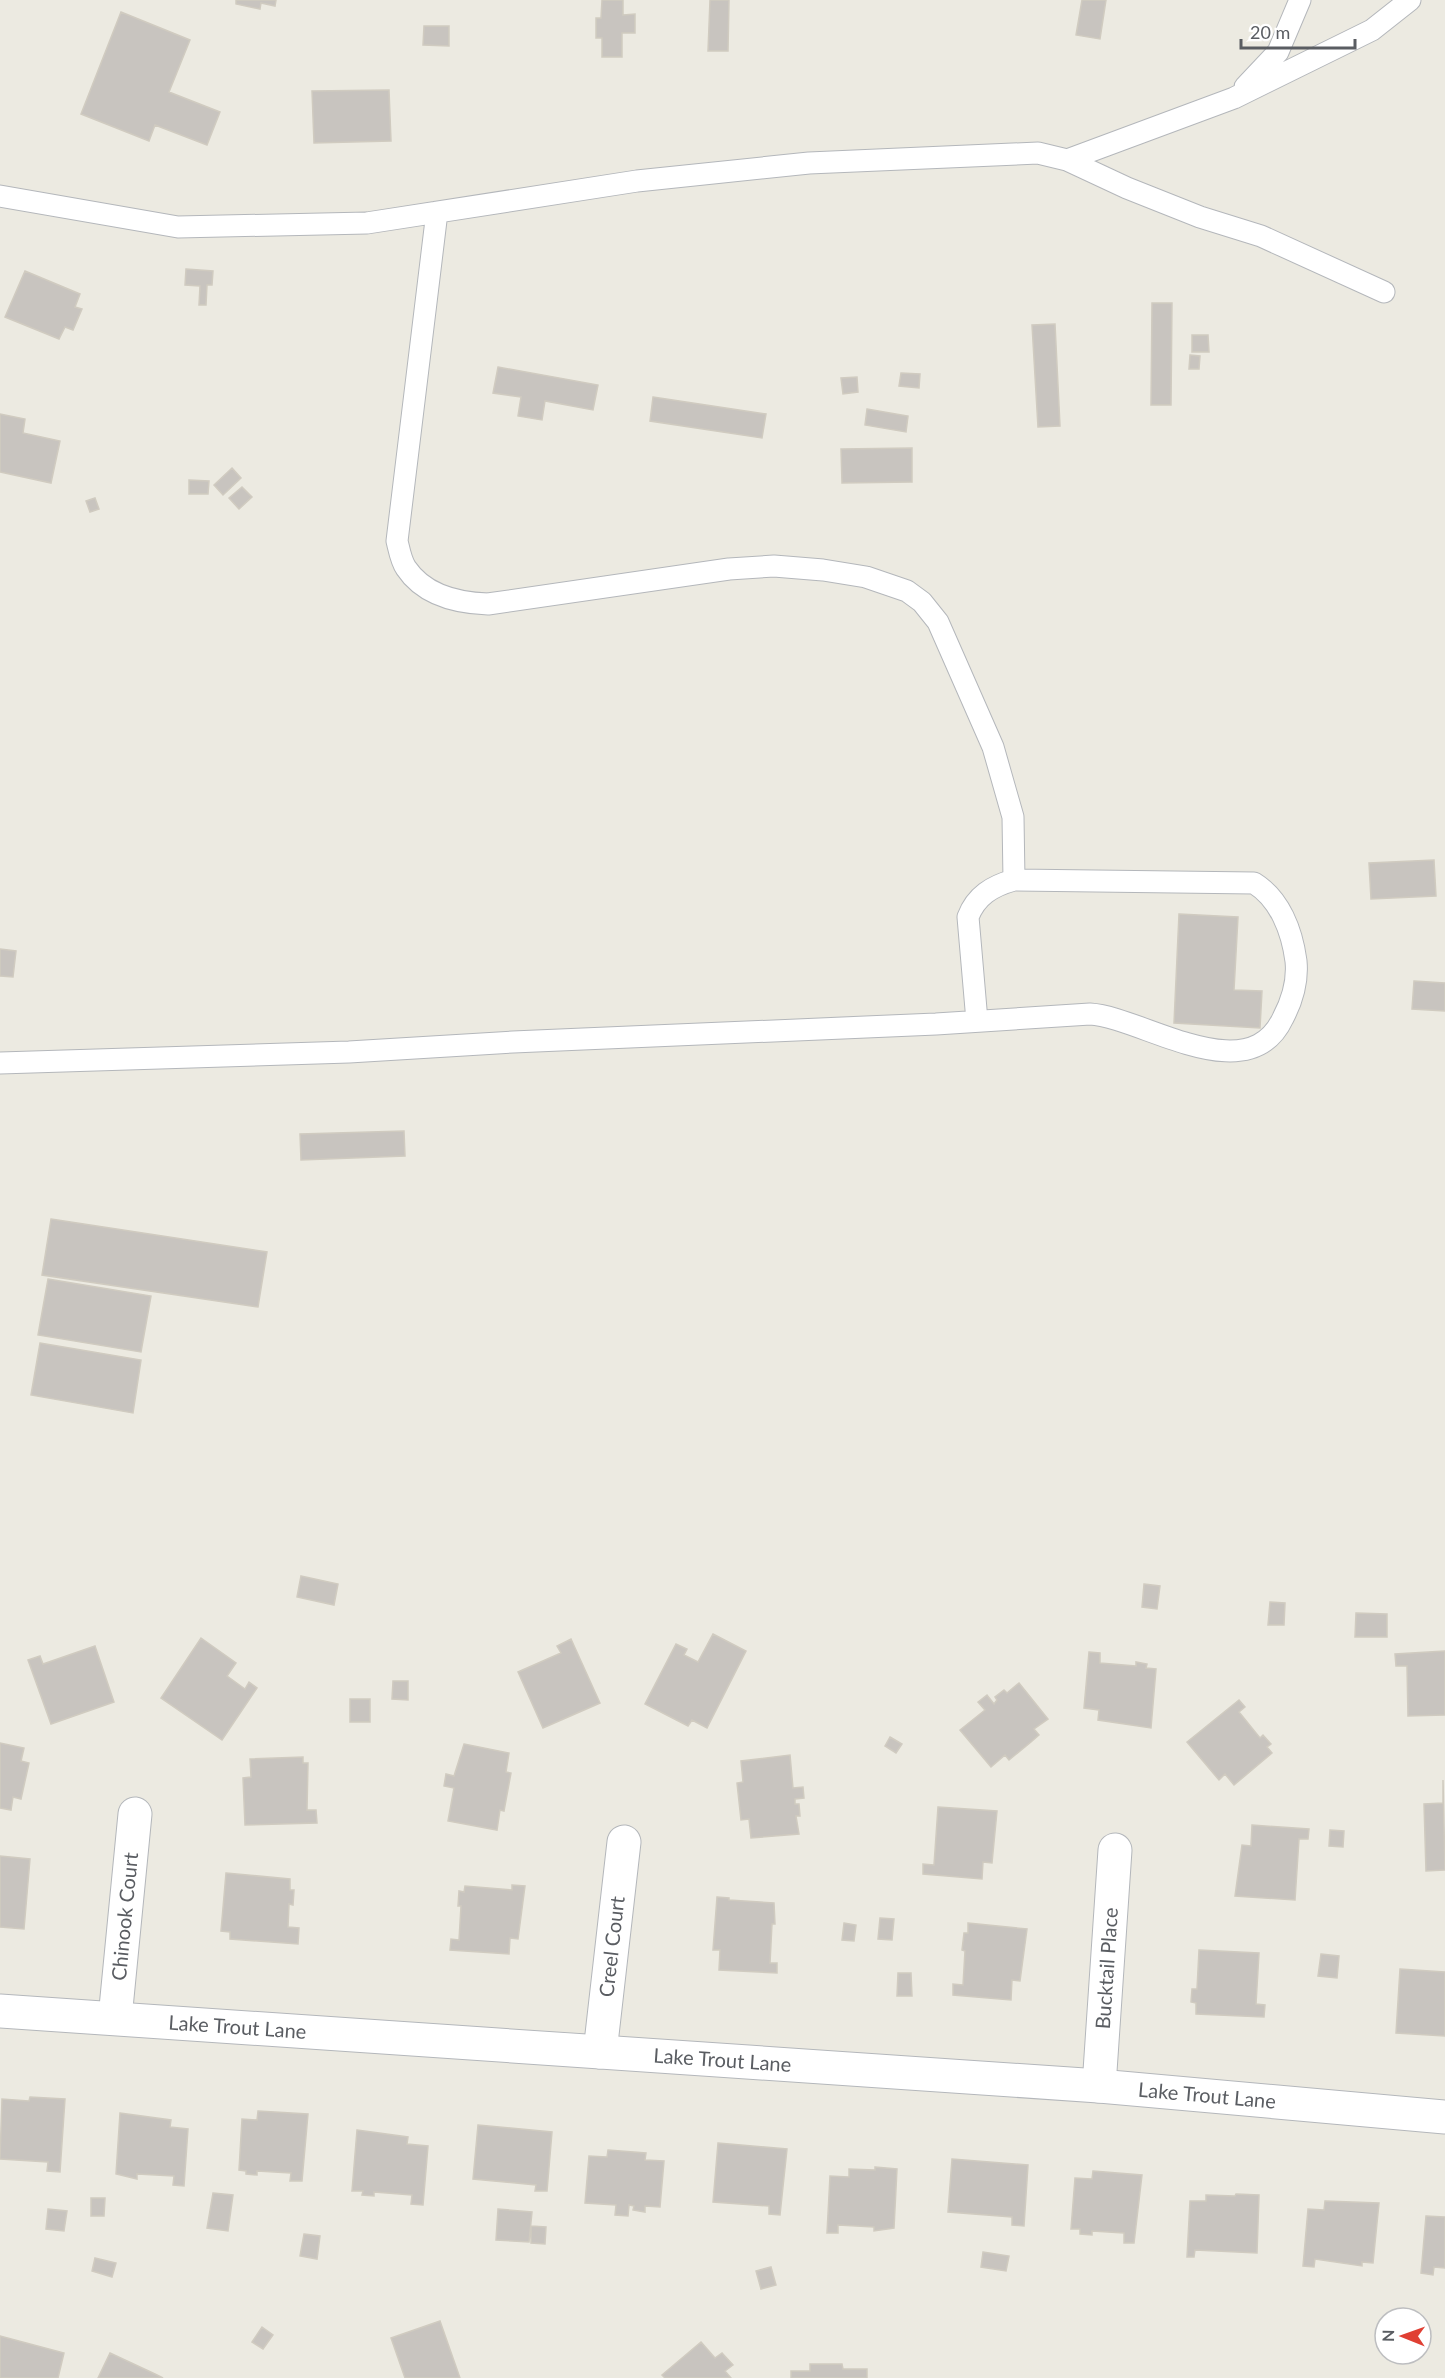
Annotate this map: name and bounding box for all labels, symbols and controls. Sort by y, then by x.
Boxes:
scale bar [1241,12,1355,50]
text: 20 m [1250,21,1290,43]
street label: Chinook Court [106,1851,142,1982]
street label: Creel Court [593,1895,629,1998]
street label: Bucktail Place [1090,1907,1122,2030]
street label: Lake Trout Lane [168,2010,307,2043]
street label: Lake Trout Lane [653,2043,792,2076]
street label: Lake Trout Lane [1137,2077,1277,2113]
north arrow [1373,2306,1433,2366]
text: N [1378,2329,1397,2342]

